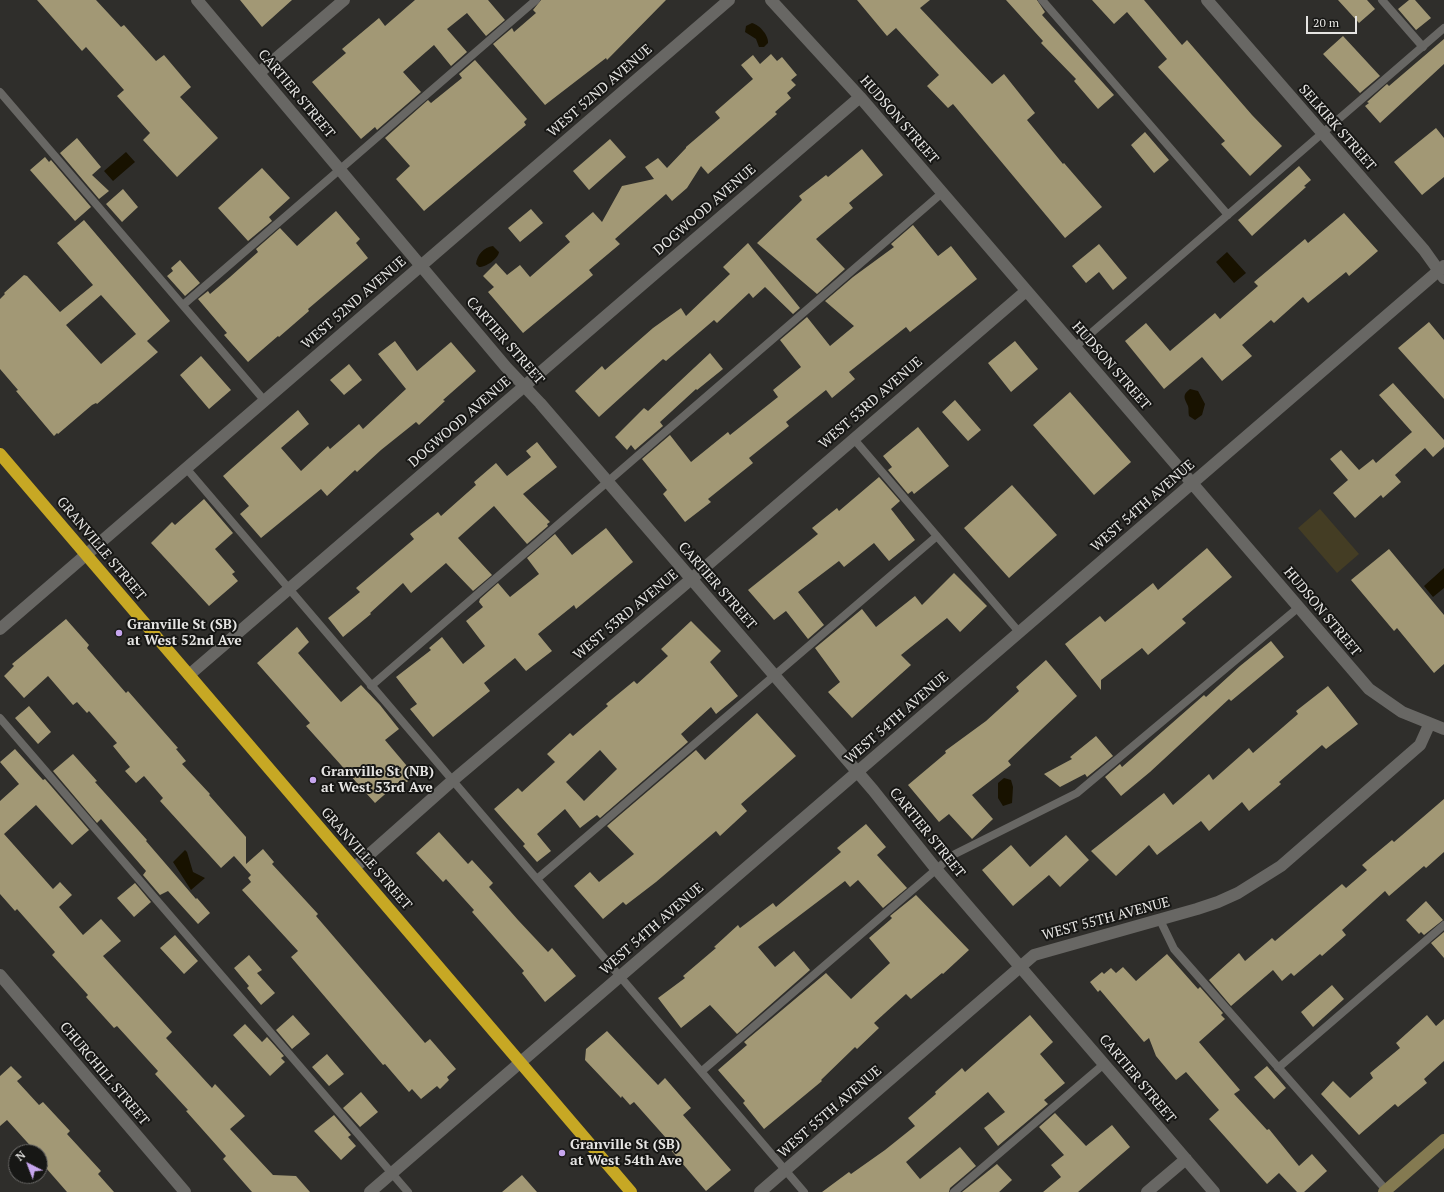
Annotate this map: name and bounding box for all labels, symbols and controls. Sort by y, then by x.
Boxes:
scale bar [1308,8,1359,34]
text: 20 m [1313,15,1339,30]
street label: WEST 52ND AVENUE [544,41,656,141]
street label: CARTIER STREET [254,46,338,142]
street label: HUDSON STREET [856,73,942,167]
street label: SELKIRK STREET [1295,81,1379,175]
street label: DOGWOOD AVENUE [650,161,760,259]
street label: WEST 52ND AVENUE [298,253,410,353]
street label: CARTIER STREET [462,294,548,388]
street label: HUDSON STREET [1068,319,1154,413]
street label: WEST 53RD AVENUE [816,353,926,453]
street label: DOGWOOD AVENUE [405,373,515,471]
street label: WEST 54TH AVENUE [1088,456,1198,556]
street label: GRANVILLE STREET [53,494,149,604]
street label: CARTIER STREET [674,539,760,633]
street label: HUDSON STREET [1280,564,1364,660]
street label: WEST 53RD AVENUE [570,566,682,664]
place label: Granville St (SB) at West 52nd Ave [127,617,242,650]
marker: Granville St (SB) at West 52nd Ave [114,628,124,638]
street label: WEST 54TH AVENUE [842,668,952,768]
place label: Granville St (NB) at West 53rd Ave [321,764,434,796]
marker: Granville St (NB) at West 53rd Ave [308,775,318,785]
street label: CARTIER STREET [886,785,968,881]
street label: GRANVILLE STREET [317,804,415,914]
street label: WEST 54TH AVENUE [597,879,707,979]
street label: WEST 55TH AVENUE [1040,894,1172,944]
street label: CHURCHILL STREET [56,1019,152,1129]
street label: CARTIER STREET [1095,1031,1179,1127]
street label: WEST 55TH AVENUE [775,1062,885,1162]
place label: Granville St (SB) at West 54th Ave [570,1137,682,1170]
north arrow [8,1144,48,1184]
text: N [13,1148,28,1164]
marker: Granville St (SB) at West 54th Ave [557,1148,567,1158]

